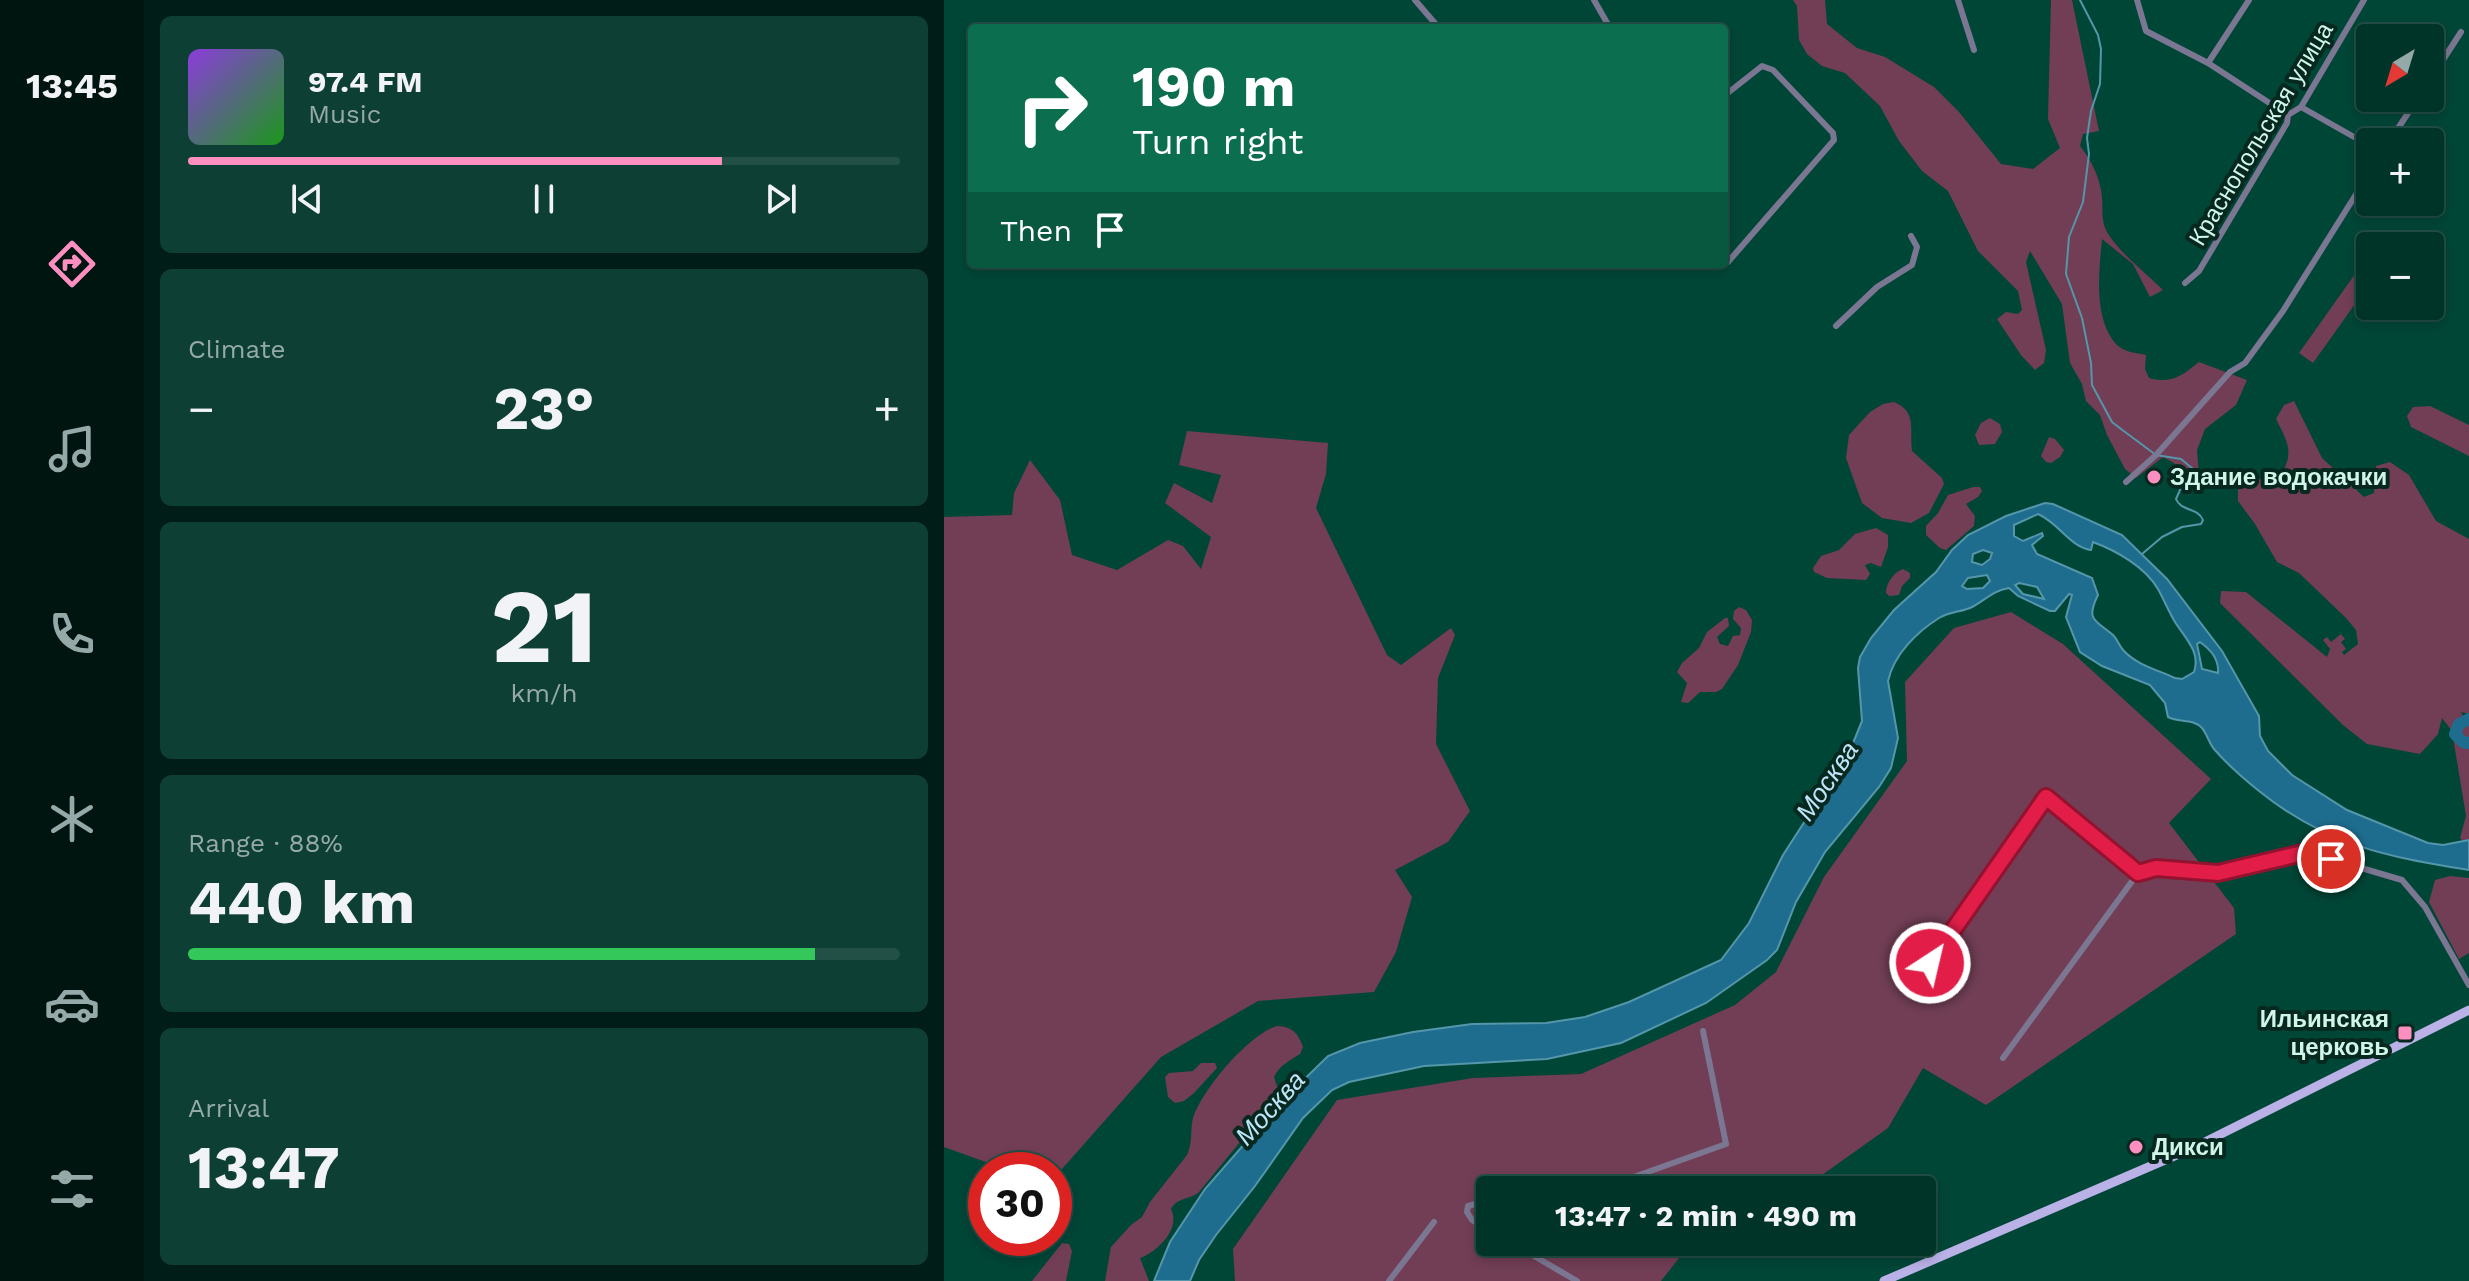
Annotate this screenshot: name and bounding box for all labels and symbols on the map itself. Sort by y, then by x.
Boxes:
street label: Краснопольская улица [2183,17,2339,251]
north arrow [2356,24,2444,112]
place label: Здание водокачки [2170,463,2387,491]
marker: Здание водокачки [2145,468,2163,486]
water label: Москва [1790,736,1864,826]
pin [2297,825,2365,893]
position arrow [1888,921,1972,1005]
place label: Ильинская церковь [2260,1005,2389,1061]
marker: Ильинская церковь [2396,1024,2414,1042]
water label: Москва [1229,1065,1311,1151]
place label: Дикси [2152,1133,2224,1161]
marker: Дикси [2127,1138,2145,1156]
speed limit sign: 30 [968,1152,1072,1256]

